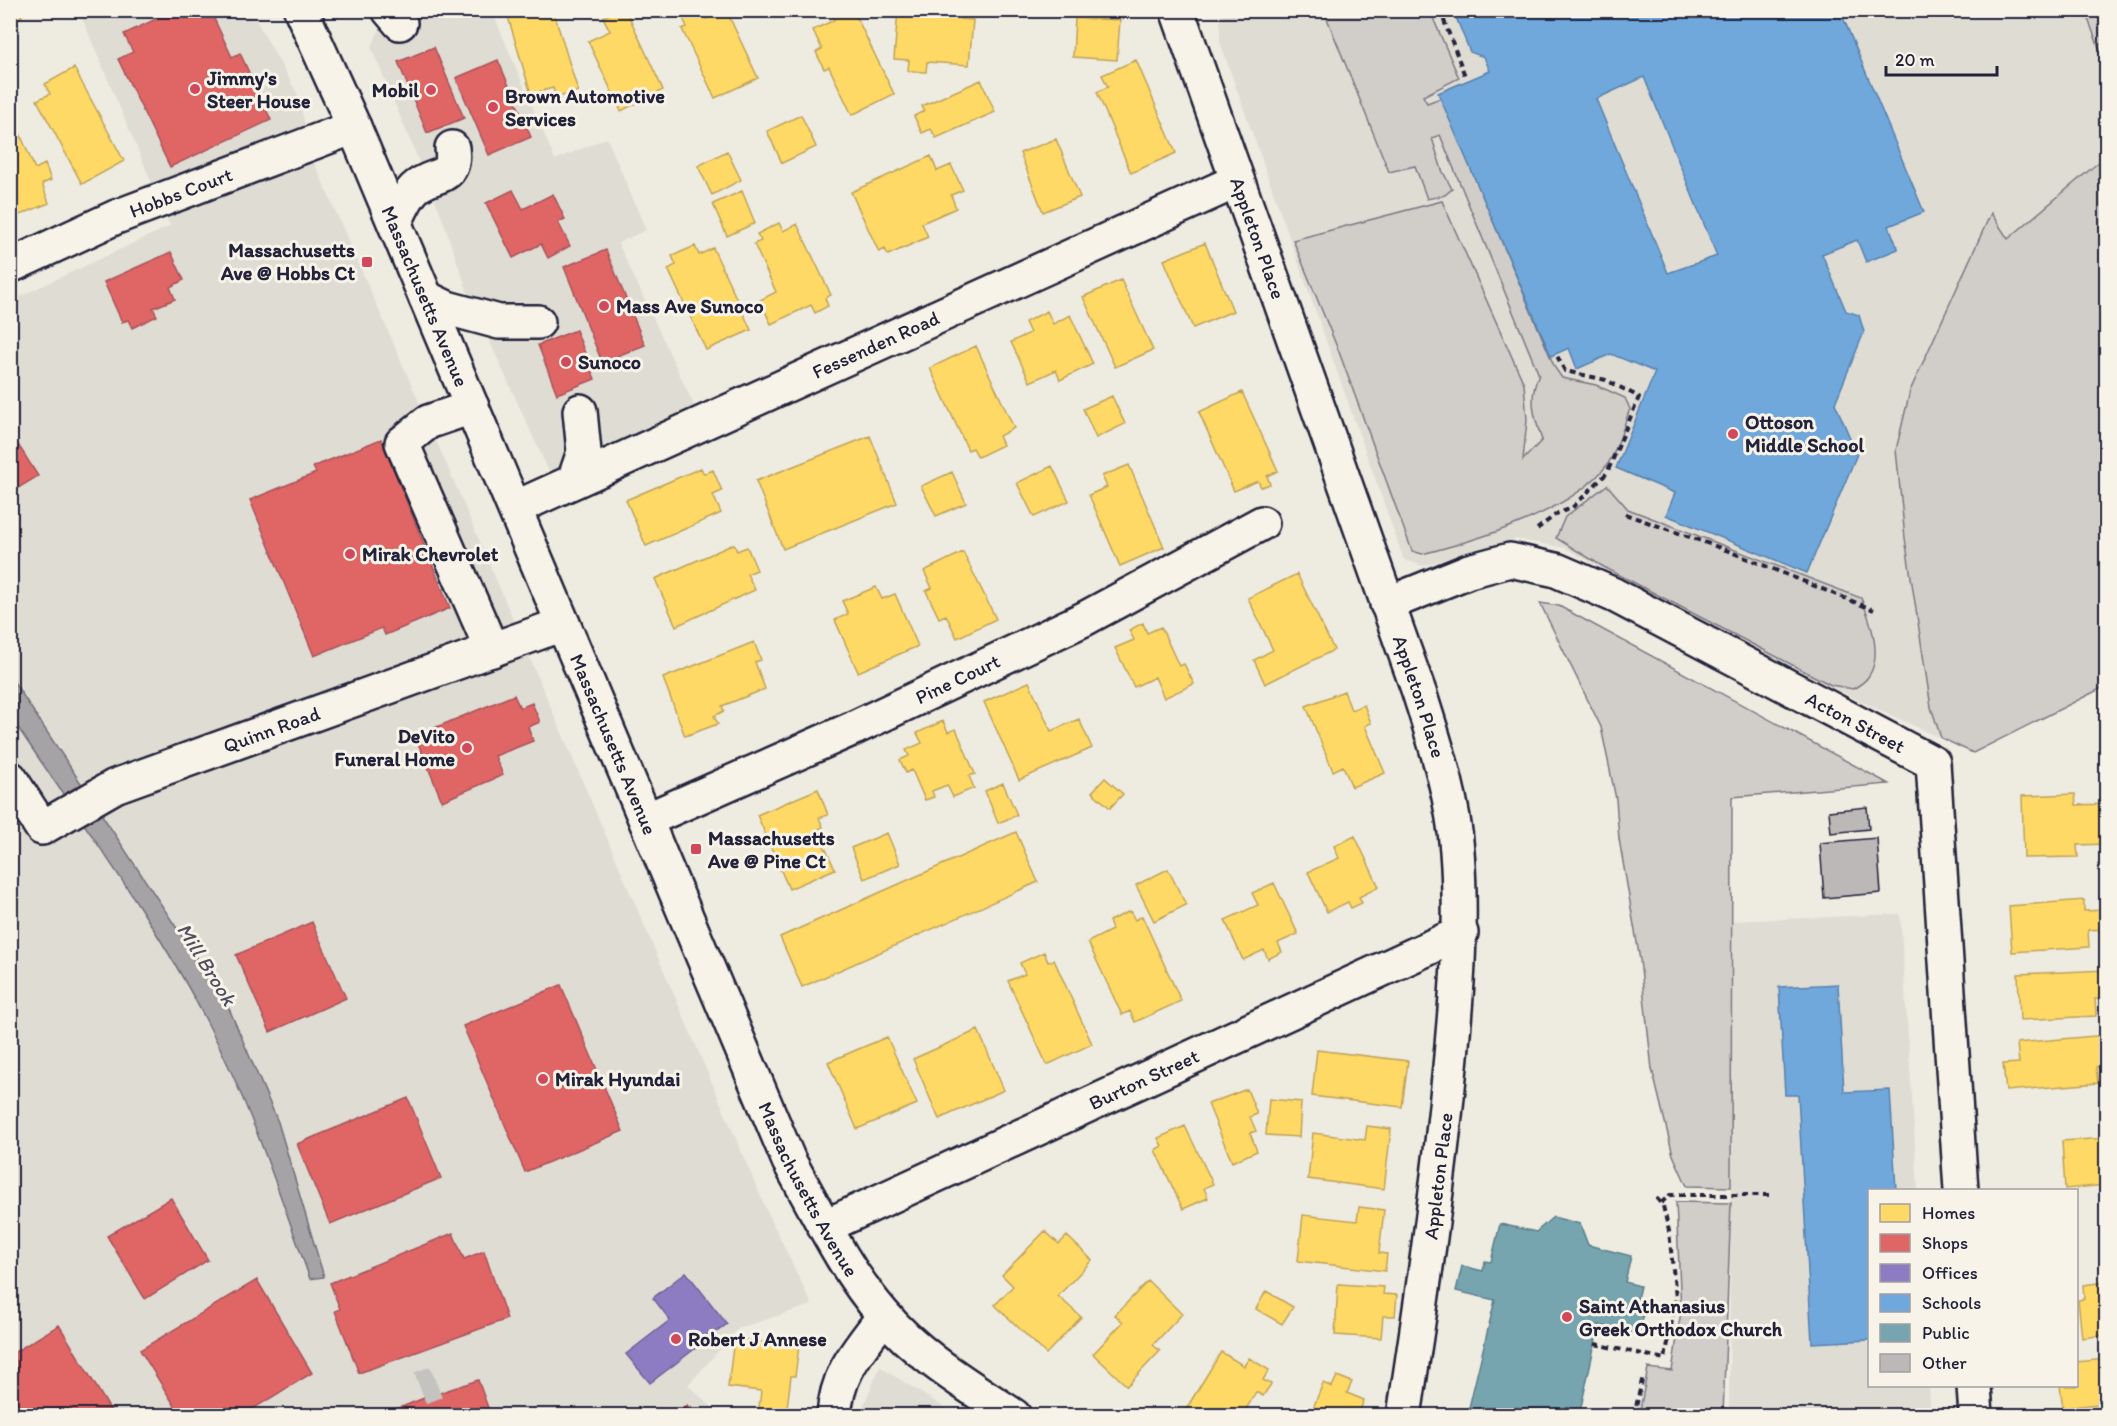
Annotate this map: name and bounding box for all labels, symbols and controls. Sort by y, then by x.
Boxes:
scale bar [1886,39,1997,77]
text: 20 m [1895,49,1935,71]
place label: Jimmy's Steer House [206,66,311,113]
place label: Mobil [372,78,419,102]
marker: Jimmy's Steer House [188,82,202,96]
marker: Mobil [424,83,438,97]
place label: Brown Automotive Services [505,84,665,131]
marker: Brown Automotive Services [486,100,500,114]
street label: Hobbs Court [126,162,236,223]
street label: Appleton Place [1225,174,1291,302]
street label: Massachusetts Avenue [377,202,474,390]
place label: Massachusetts Ave @ Hobbs Ct [220,238,355,285]
marker: Massachusetts Ave @ Hobbs Ct [360,255,374,269]
place label: Mass Ave Sunoco [616,294,764,318]
marker: Mass Ave Sunoco [597,299,611,313]
street label: Fessenden Road [809,305,943,384]
place label: Sunoco [578,350,641,374]
marker: Sunoco [559,355,573,369]
place label: Ottoson Middle School [1745,410,1864,457]
marker: Ottoson Middle School [1726,427,1740,441]
place label: Mirak Chevrolet [362,542,499,566]
marker: Mirak Chevrolet [343,547,357,561]
street label: Appleton Place [1388,632,1451,761]
street label: Pine Court [911,649,1004,709]
street label: Massachusetts Avenue [565,650,662,838]
street label: Acton Street [1802,686,1909,758]
street label: Quinn Road [220,701,323,758]
place label: DeVito Funeral Home [335,724,455,771]
marker: DeVito Funeral Home [460,741,474,755]
place label: Massachusetts Ave @ Pine Ct [707,826,835,873]
marker: Massachusetts Ave @ Pine Ct [689,842,703,856]
water label: Mill Brook [172,918,243,1011]
street label: Burton Street [1085,1044,1203,1115]
place label: Mirak Hyundai [555,1067,680,1092]
marker: Mirak Hyundai [536,1072,550,1086]
street label: Massachusetts Avenue [753,1098,864,1281]
street label: Appleton Place [1418,1111,1458,1241]
legend [1868,1189,2078,1387]
text: Homes [1922,1202,1975,1224]
text: Shops [1922,1232,1968,1254]
text: Offices [1922,1262,1978,1284]
text: Schools [1922,1292,1981,1314]
place label: Saint Athanasius Greek Orthodox Church [1579,1294,1783,1341]
marker: Saint Athanasius Greek Orthodox Church [1560,1310,1574,1324]
text: Public [1922,1322,1970,1344]
place label: Robert J Annese [688,1327,827,1351]
marker: Robert J Annese [669,1332,683,1346]
text: Other [1922,1352,1968,1374]

